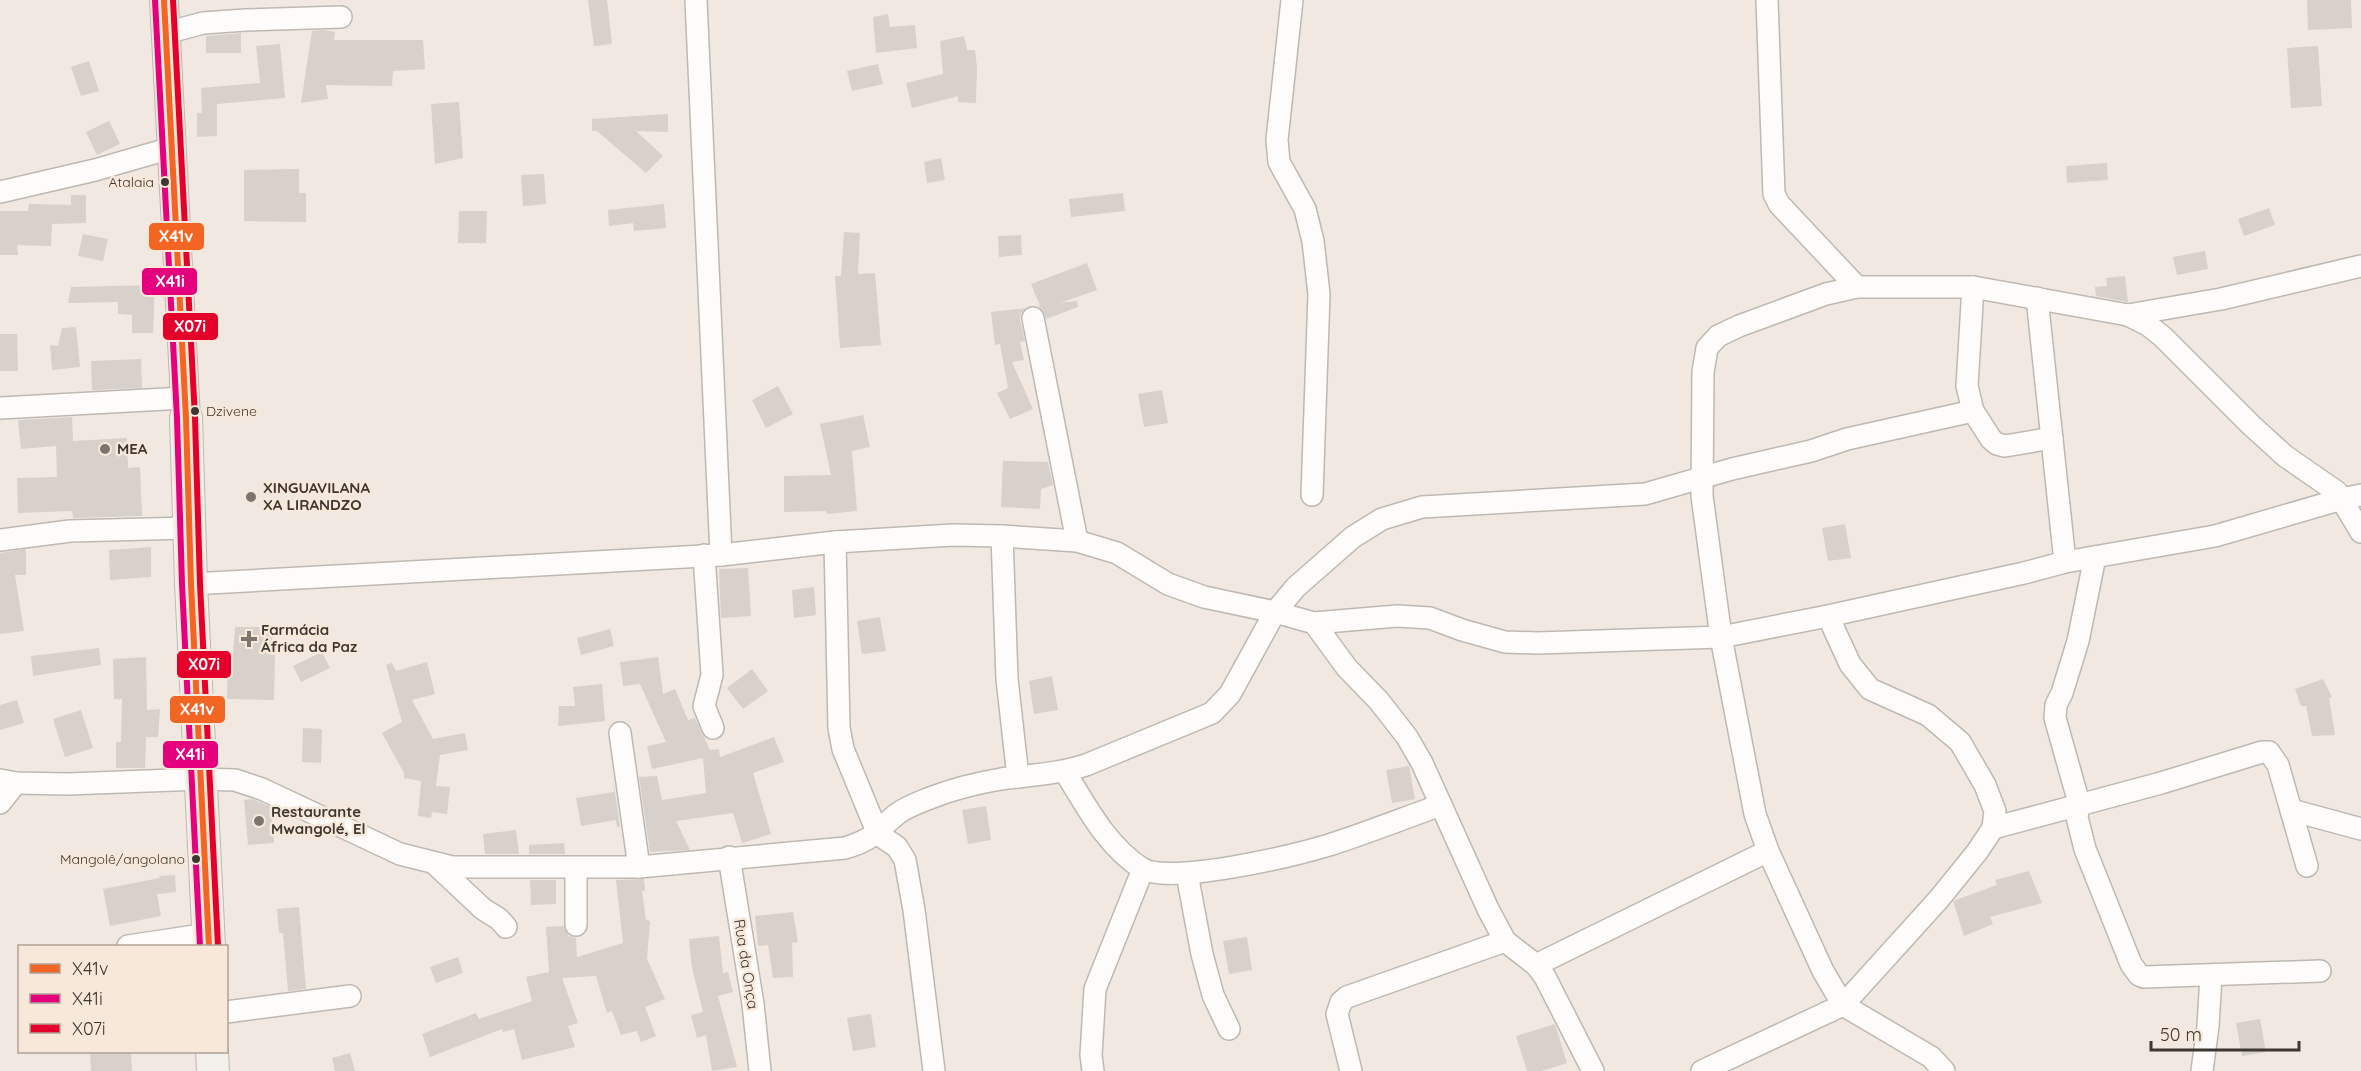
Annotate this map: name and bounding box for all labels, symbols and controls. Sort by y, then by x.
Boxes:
place label: Atalaia [109,173,154,191]
marker: Atalaia [159,176,171,188]
line badge: X41v [148,222,205,251]
text: X41v [159,226,193,246]
line badge: X41i [141,267,198,296]
text: X41i [155,271,185,291]
line badge: X07i [162,312,219,341]
text: X07i [174,316,206,336]
place label: Dzivene [206,402,257,420]
marker: Dzivene [189,405,201,417]
place label: MEA [117,439,148,458]
marker: MEA [98,442,112,456]
place label: XINGUAVILANA XA LIRANDZO [263,478,370,514]
marker: XINGUAVILANA XA LIRANDZO [244,490,258,504]
place label: Farmácia África da Paz [261,620,357,656]
marker: Farmácia África da Paz [242,632,256,646]
line badge: X07i [176,650,232,679]
text: X07i [188,654,220,674]
line badge: X41v [169,695,226,724]
text: X41v [180,699,214,719]
line badge: X41i [162,740,219,769]
text: X41i [175,744,205,764]
place label: Restaurante Mwangolé, El [271,802,366,838]
marker: Restaurante Mwangolé, El [252,814,266,828]
place label: Mangolê/angolano [60,850,185,868]
marker: Mangolê/angolano [190,853,202,865]
street label: Rua da Onça [730,918,763,1010]
legend [18,945,228,1053]
text: X41v [72,957,108,980]
text: X41i [72,987,103,1010]
scale bar [2151,1014,2300,1052]
text: X07i [72,1017,106,1040]
text: 50 m [2160,1023,2202,1046]

